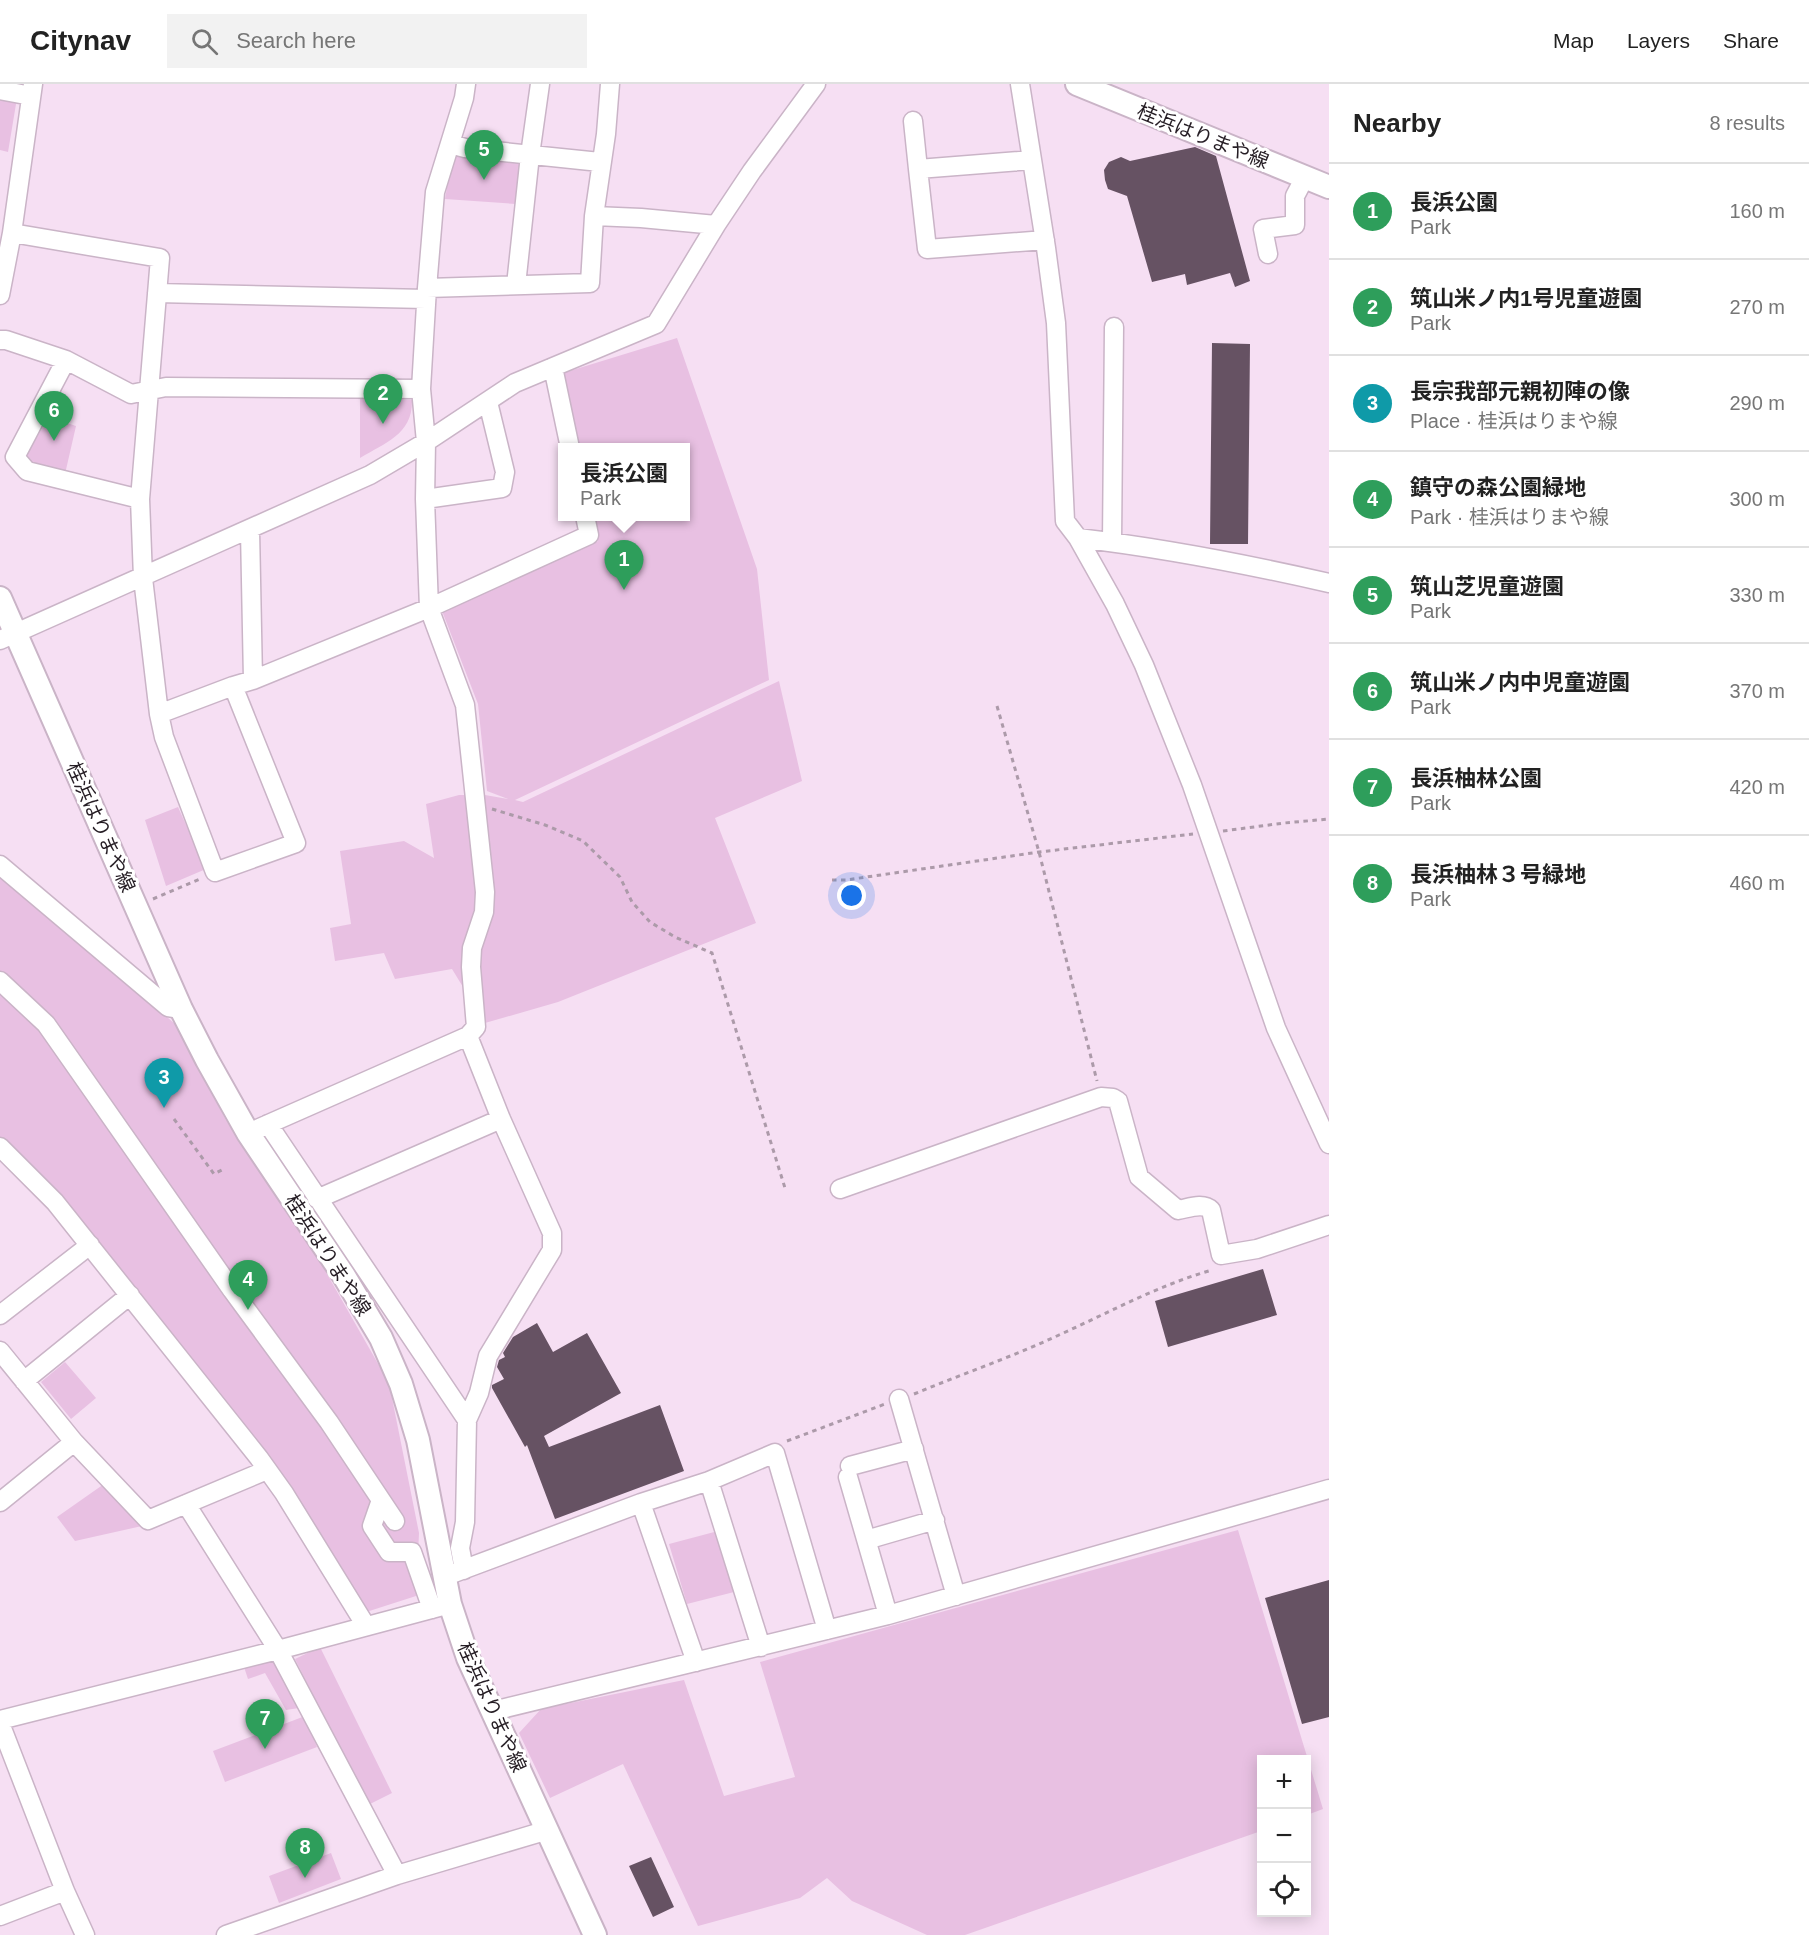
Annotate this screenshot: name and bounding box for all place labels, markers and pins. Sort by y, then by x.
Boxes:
pin: 5 [464,130,504,180]
pin: 2 [364,374,403,424]
pin: 6 [34,392,74,441]
pin: 1 [604,540,644,590]
pin: 3 [144,1058,184,1108]
pin: 4 [228,1260,268,1310]
pin: 7 [246,1700,284,1749]
pin: 8 [286,1828,324,1878]

